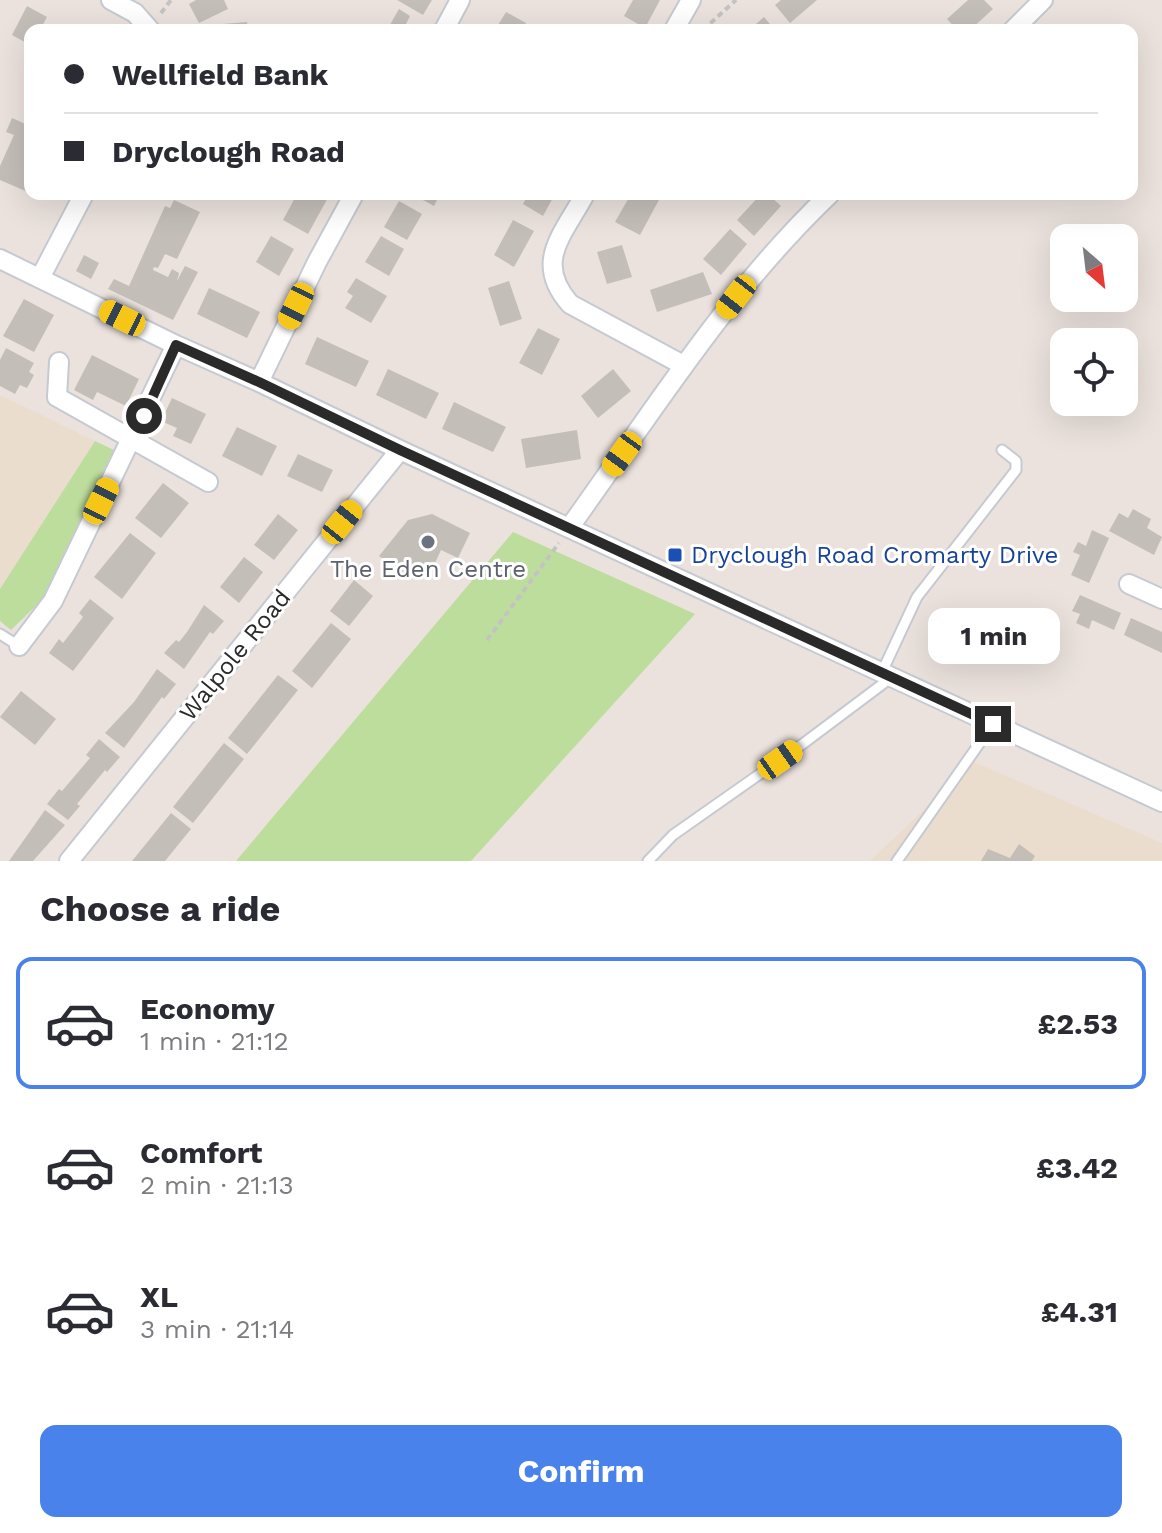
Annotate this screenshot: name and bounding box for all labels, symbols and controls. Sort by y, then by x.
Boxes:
text: Wellfield Bank [112,57,328,92]
text: Dryclough Road [112,134,345,169]
north arrow [1050,224,1138,312]
map controls [1050,224,1138,416]
car [712,271,760,323]
car [275,279,317,333]
car [95,297,149,339]
button: locate [1050,328,1138,416]
route start [126,398,162,434]
car [598,428,646,480]
car [80,474,122,528]
car [318,496,366,548]
marker: The Eden Centre [419,533,437,551]
place label: Dryclough Road Cromarty Drive [691,541,1058,569]
marker: Dryclough Road Cromarty Drive [666,546,684,564]
place label: The Eden Centre [330,555,526,583]
street label: Walpole Road [174,584,296,726]
callout: 1 min [927,608,1059,664]
text: 1 min [961,621,1027,651]
route end [975,706,1011,742]
car [753,736,807,784]
text: Choose a ride [40,888,280,930]
icon: car [44,987,116,1059]
text: Economy [140,991,275,1026]
text: £2.53 [1038,1006,1118,1041]
text: 1 min · 21:12 [140,1026,289,1056]
icon: car [44,1131,116,1203]
text: Comfort [140,1135,262,1170]
text: £3.42 [1036,1150,1118,1185]
text: 2 min · 21:13 [140,1170,294,1200]
icon: car [44,1275,116,1347]
text: XL [140,1279,178,1314]
text: £4.31 [1041,1294,1118,1329]
text: 3 min · 21:14 [140,1314,294,1344]
button: Confirm [40,1425,1122,1517]

